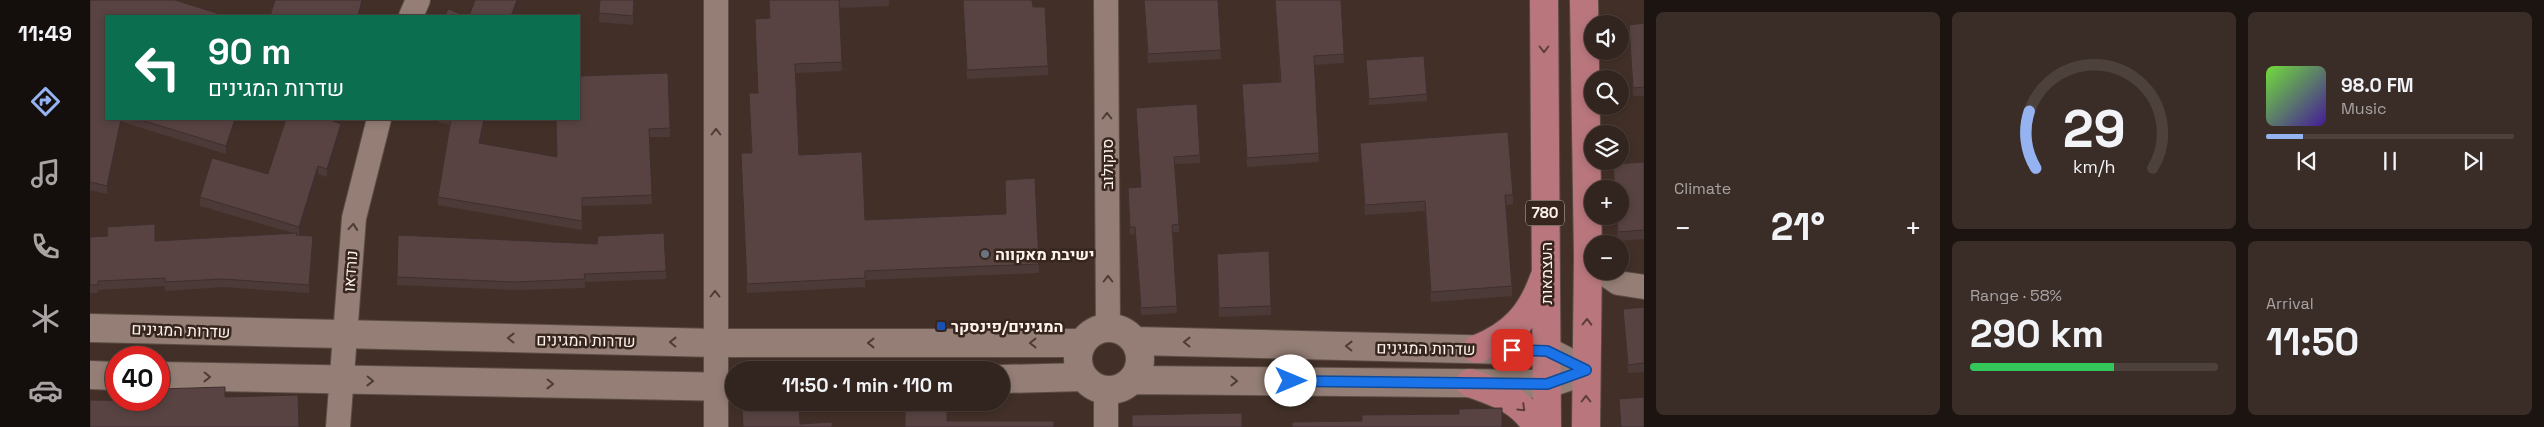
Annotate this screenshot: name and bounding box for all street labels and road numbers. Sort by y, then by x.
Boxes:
street label: סוקולוב [1097,139,1118,189]
road number: 780 [1526,200,1564,226]
street label: העצמאות [1536,242,1557,304]
street label: נורדאו [339,250,362,293]
street label: שדרות המגינים [131,318,231,343]
street label: שדרות המגינים [536,329,636,352]
street label: שדרות המגינים [1376,337,1476,360]

